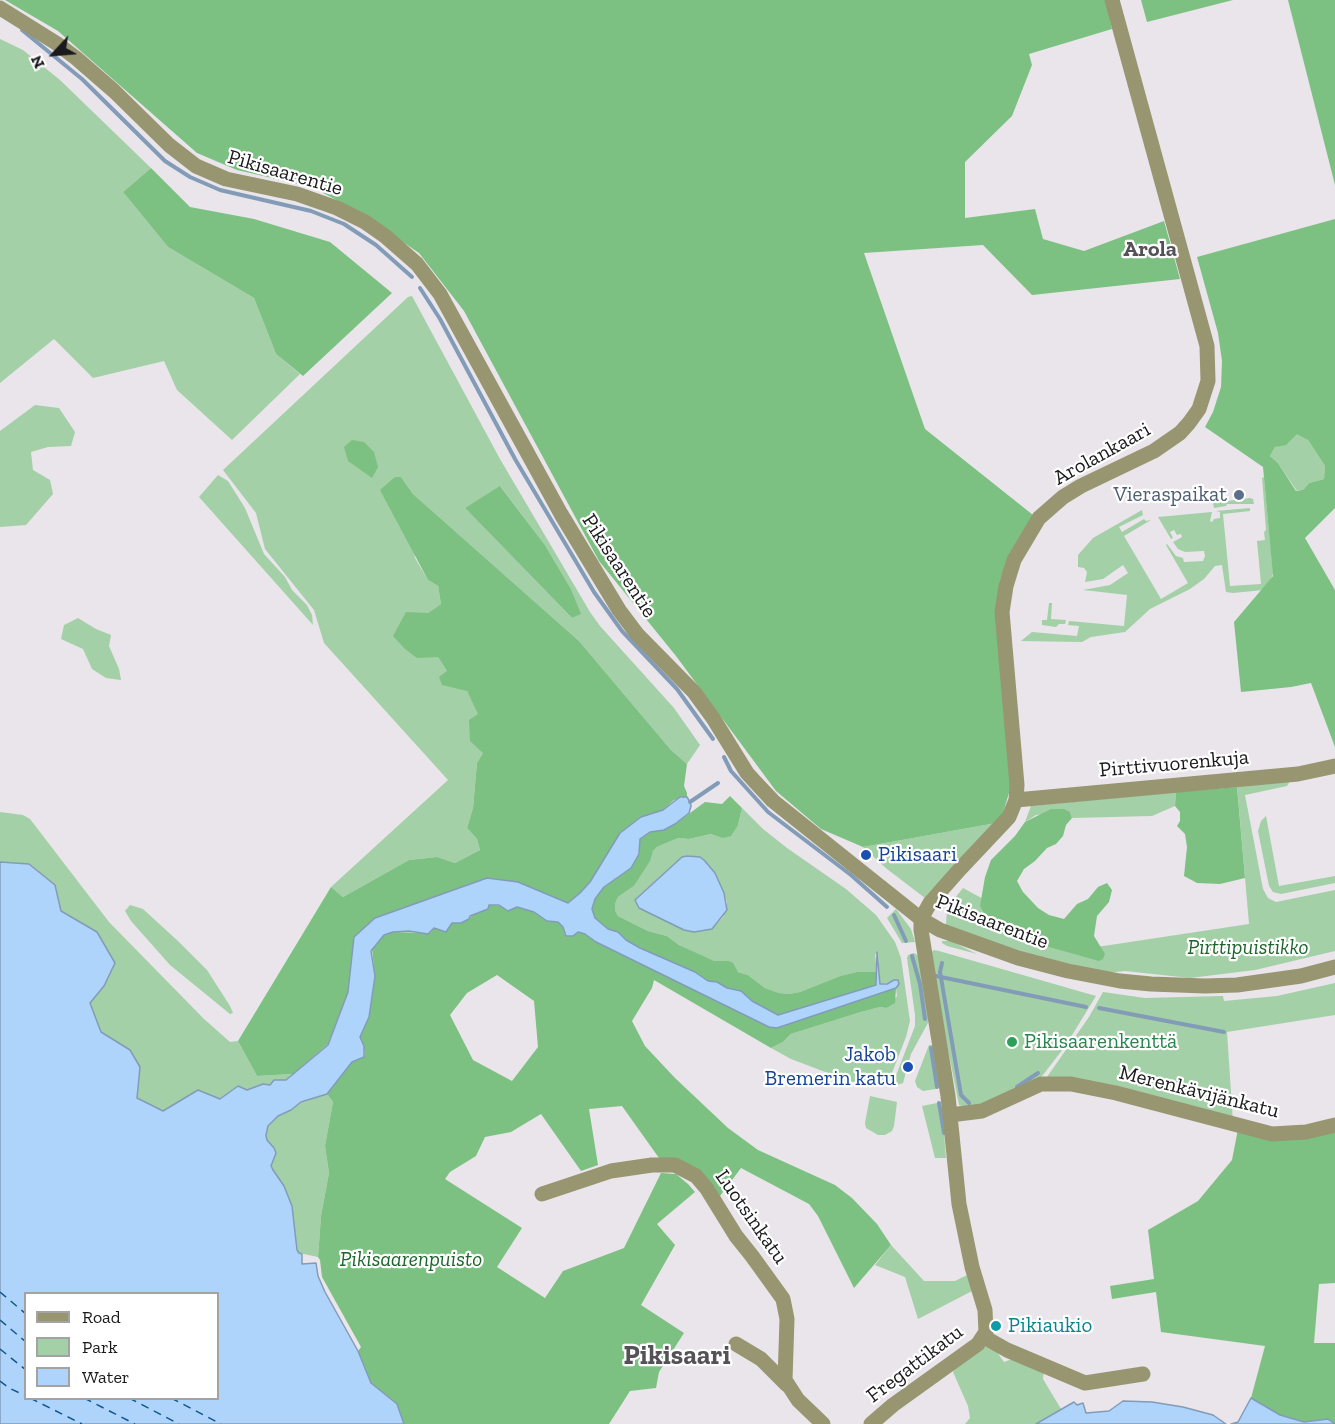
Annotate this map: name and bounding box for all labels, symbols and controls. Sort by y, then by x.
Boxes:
north arrow [24,24,84,84]
text: N [26,52,49,72]
street label: Pikisaarentie [225,145,345,201]
district label: Arola [1123,237,1177,263]
street label: Arolankaari [1049,417,1155,491]
place label: Vieraspaikat [1113,482,1227,508]
marker: Vieraspaikat [1232,488,1246,502]
street label: Pikisaarentie [576,509,662,623]
street label: Pirttivuorenkuja [1098,745,1250,783]
place label: Pikisaari [878,842,957,868]
marker: Pikisaari [859,848,873,862]
street label: Pikisaarentie [932,889,1052,955]
park label: Pirttipuistikko [1187,935,1309,961]
place label: Pikisaarenkenttä [1024,1029,1177,1055]
marker: Pikisaarenkenttä [1005,1035,1019,1049]
place label: Jakob Bremerin katu [764,1042,896,1092]
marker: Jakob Bremerin katu [901,1060,915,1074]
street label: Merenkävijänkatu [1116,1060,1282,1124]
street label: Luotsinkatu [709,1165,793,1269]
park label: Pikisaarenpuisto [340,1247,482,1273]
legend [24,1292,219,1400]
text: Road [82,1306,121,1328]
place label: Pikiaukio [1008,1313,1092,1339]
marker: Pikiaukio [989,1319,1003,1333]
street label: Fregattikatu [862,1320,968,1408]
text: Park [82,1336,118,1358]
district label: Pikisaari [624,1340,730,1372]
text: Water [82,1366,129,1388]

